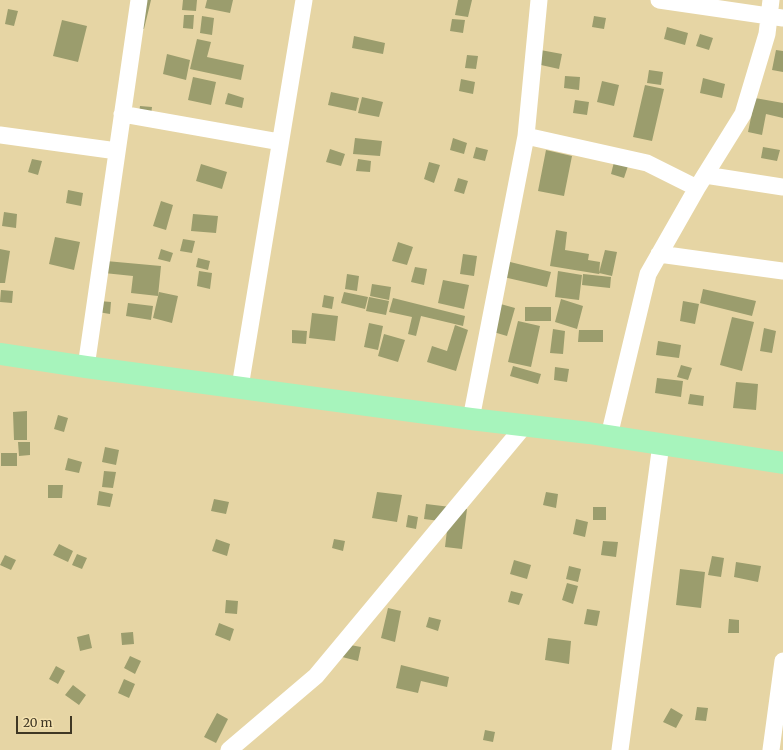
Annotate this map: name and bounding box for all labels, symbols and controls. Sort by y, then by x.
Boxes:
scale bar [18,708,74,734]
text: 20 m [23,715,52,730]

